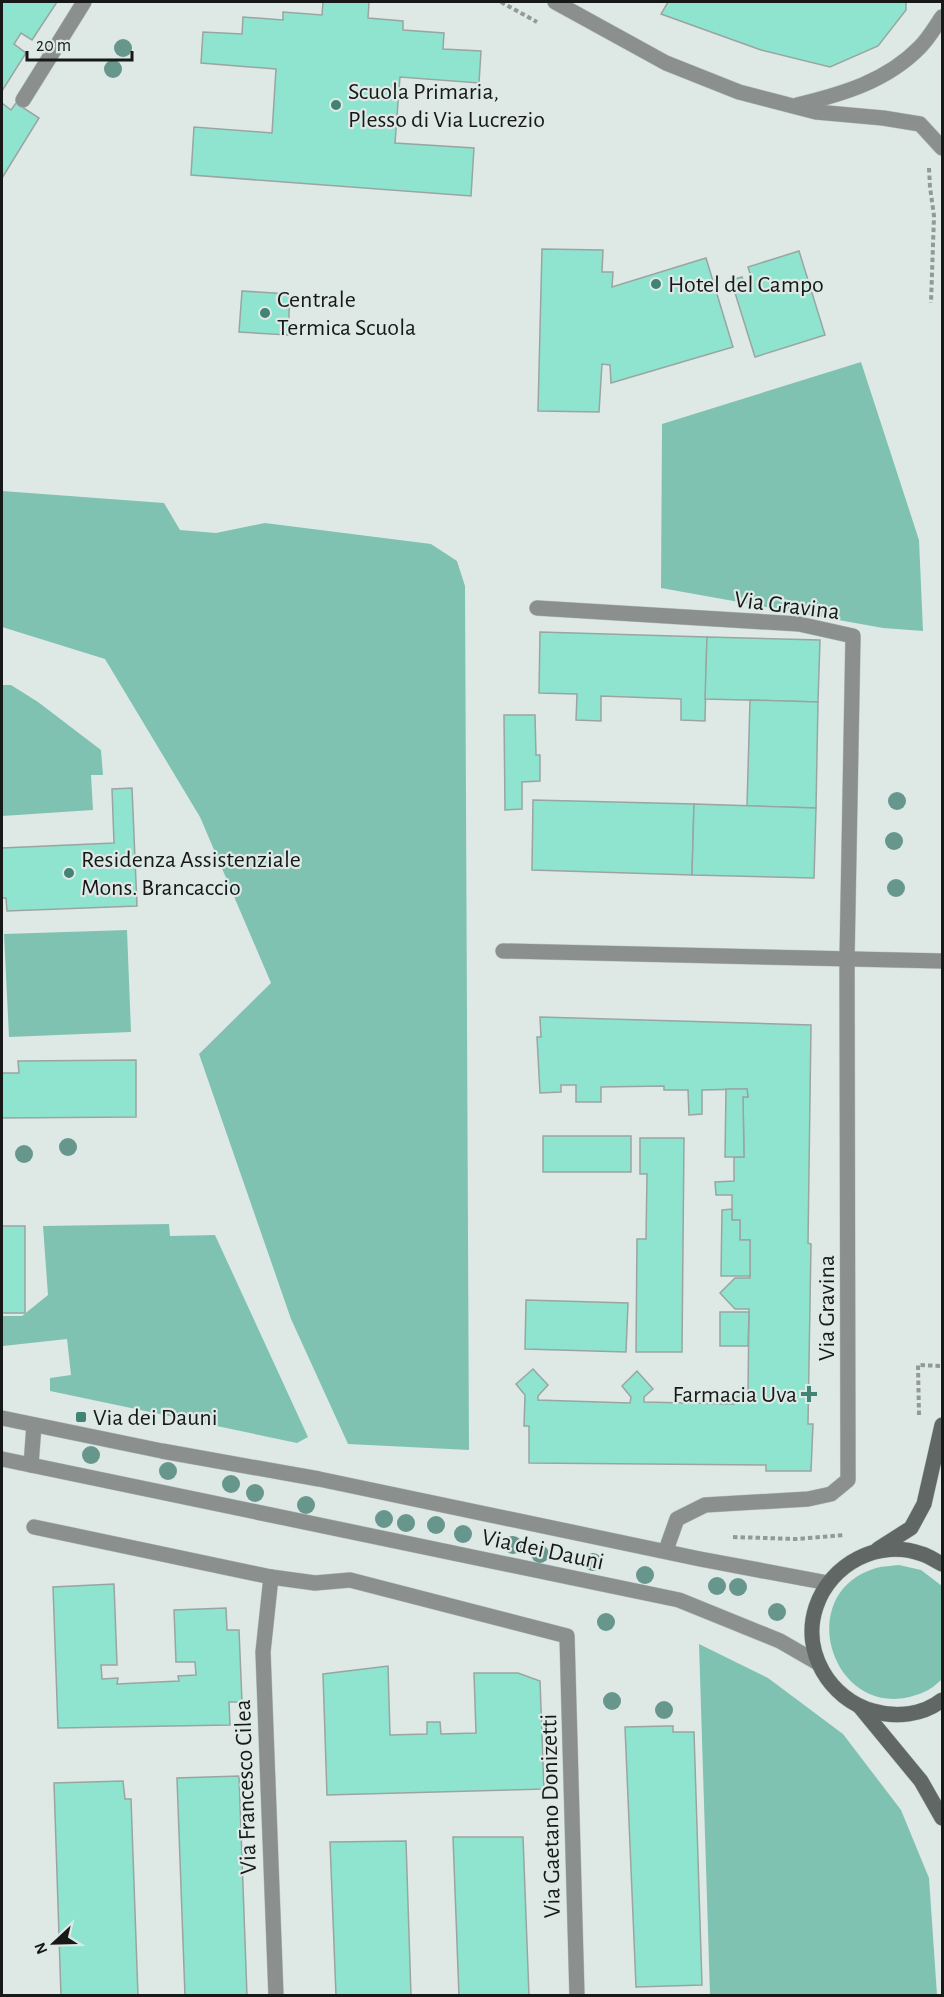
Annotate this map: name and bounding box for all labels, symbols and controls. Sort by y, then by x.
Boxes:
scale bar [27,24,132,62]
text: 20 m [36,37,71,55]
place label: Scuola Primaria, Plesso di Via Lucrezio [348,80,545,132]
marker: Scuola Primaria, Plesso di Via Lucrezio [329,98,343,112]
place label: Hotel del Campo [668,273,824,297]
marker: Hotel del Campo [649,277,663,291]
place label: Centrale Termica Scuola [277,288,416,340]
marker: Centrale Termica Scuola [258,306,272,320]
street label: Via Gravina [733,588,841,624]
place label: Residenza Assistenziale Mons. Brancaccio [81,848,301,900]
marker: Residenza Assistenziale Mons. Brancaccio [62,866,76,880]
street label: Via Gravina [815,1255,839,1361]
place label: Farmacia Uva [672,1383,797,1407]
marker: Farmacia Uva [802,1387,816,1401]
place label: Via dei Dauni [93,1406,217,1430]
marker: Via dei Dauni [74,1410,88,1424]
street label: Via dei Dauni [479,1525,606,1575]
street label: Via Francesco Cilea [231,1699,261,1875]
street label: Via Gaetano Donizetti [537,1714,565,1918]
north arrow [24,1913,84,1973]
text: N [32,1940,51,1956]

